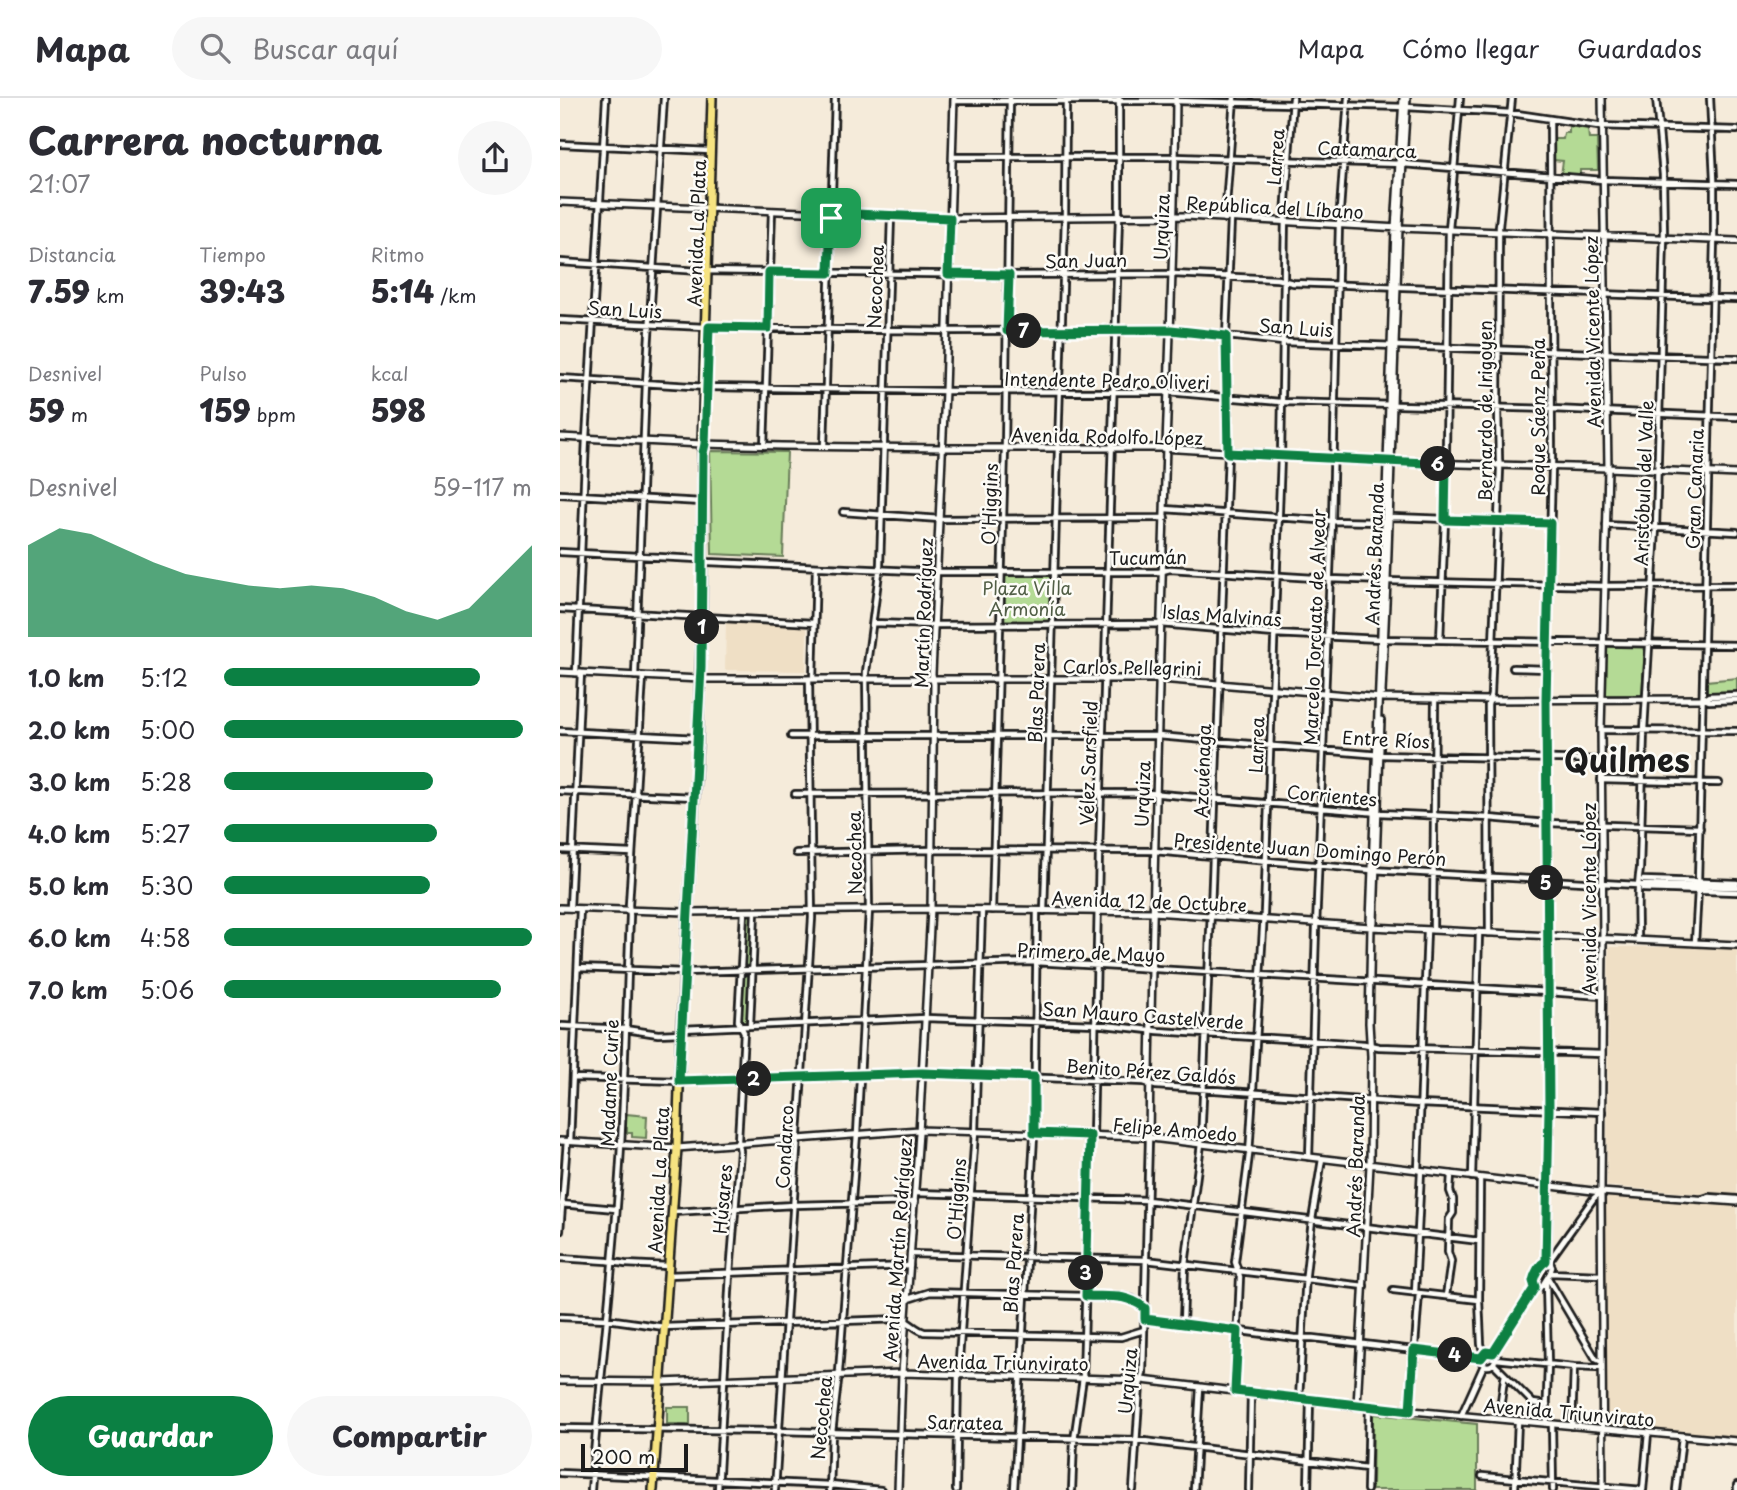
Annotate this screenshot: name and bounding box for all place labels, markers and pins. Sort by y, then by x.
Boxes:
pin [801,188,861,248]
pin: 7 [1007,314,1042,348]
pin: 6 [1420,446,1456,482]
pin: 1 [684,610,720,644]
pin: 5 [1528,866,1564,900]
pin: 2 [736,1062,772,1096]
pin: 3 [1068,1256,1104,1290]
pin: 4 [1438,1338,1472,1372]

